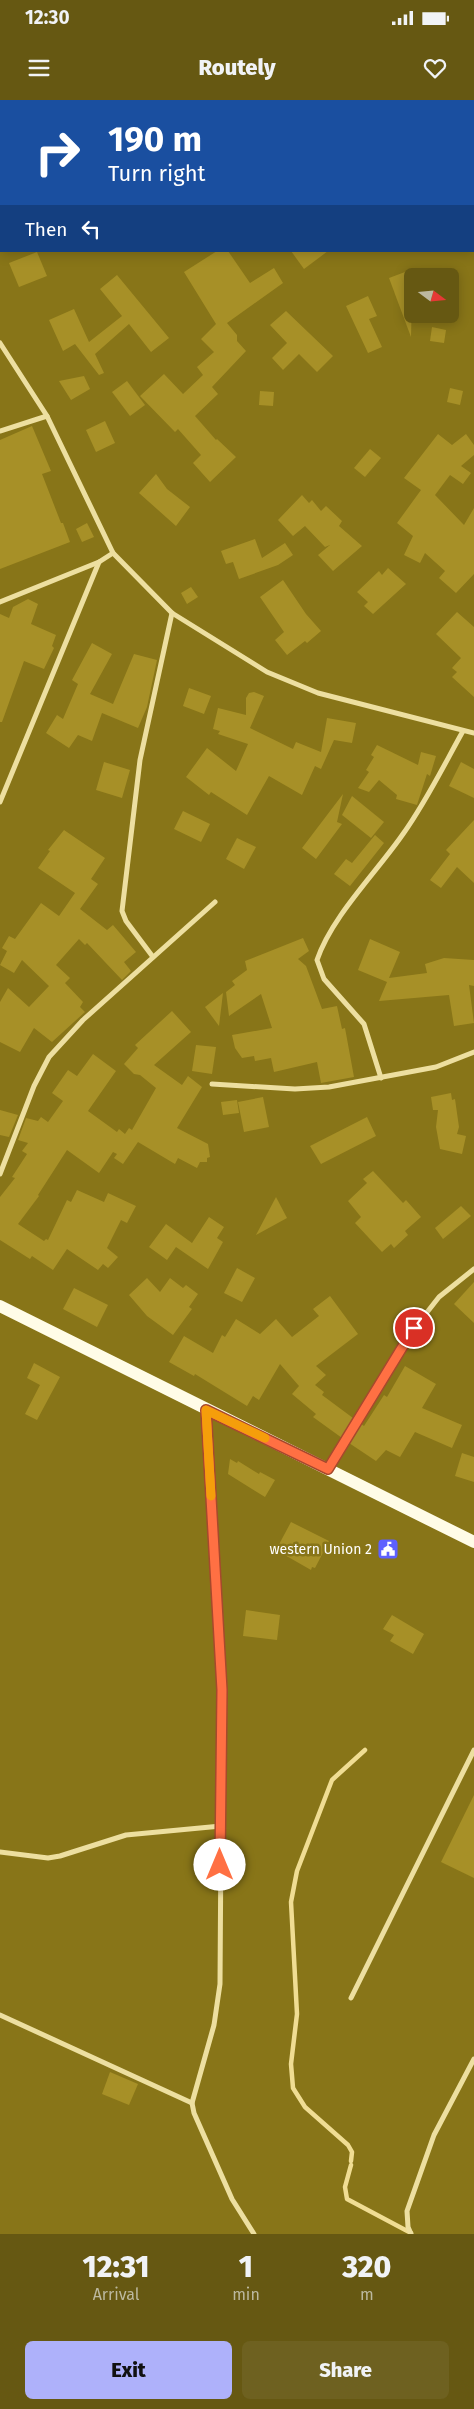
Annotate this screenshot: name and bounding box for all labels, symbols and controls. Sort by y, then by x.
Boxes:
text: 12:30 [25,6,70,29]
icon: menu [25,54,53,82]
text: Routely [198,54,276,81]
icon: heart [421,54,449,82]
text: 190 m [108,118,202,160]
icon: right [25,120,90,185]
text: Turn right [108,160,205,187]
icon: left [77,215,105,243]
text: Then [25,218,67,241]
north arrow [404,268,459,322]
map controls [404,268,459,323]
pin [393,1307,435,1349]
icon: arrive [400,1314,428,1342]
public building icon: western Union 2 [376,1537,400,1561]
place label: western Union 2 [270,1541,372,1558]
position arrow [193,1838,245,1890]
text: 12:31 [83,2249,150,2285]
text: 1 [239,2249,253,2285]
text: 320 [342,2249,391,2285]
text: Arrival [93,2285,140,2304]
text: min [232,2285,260,2304]
text: m [360,2285,374,2304]
button: Exit [25,2341,232,2399]
button: Share [242,2341,449,2399]

